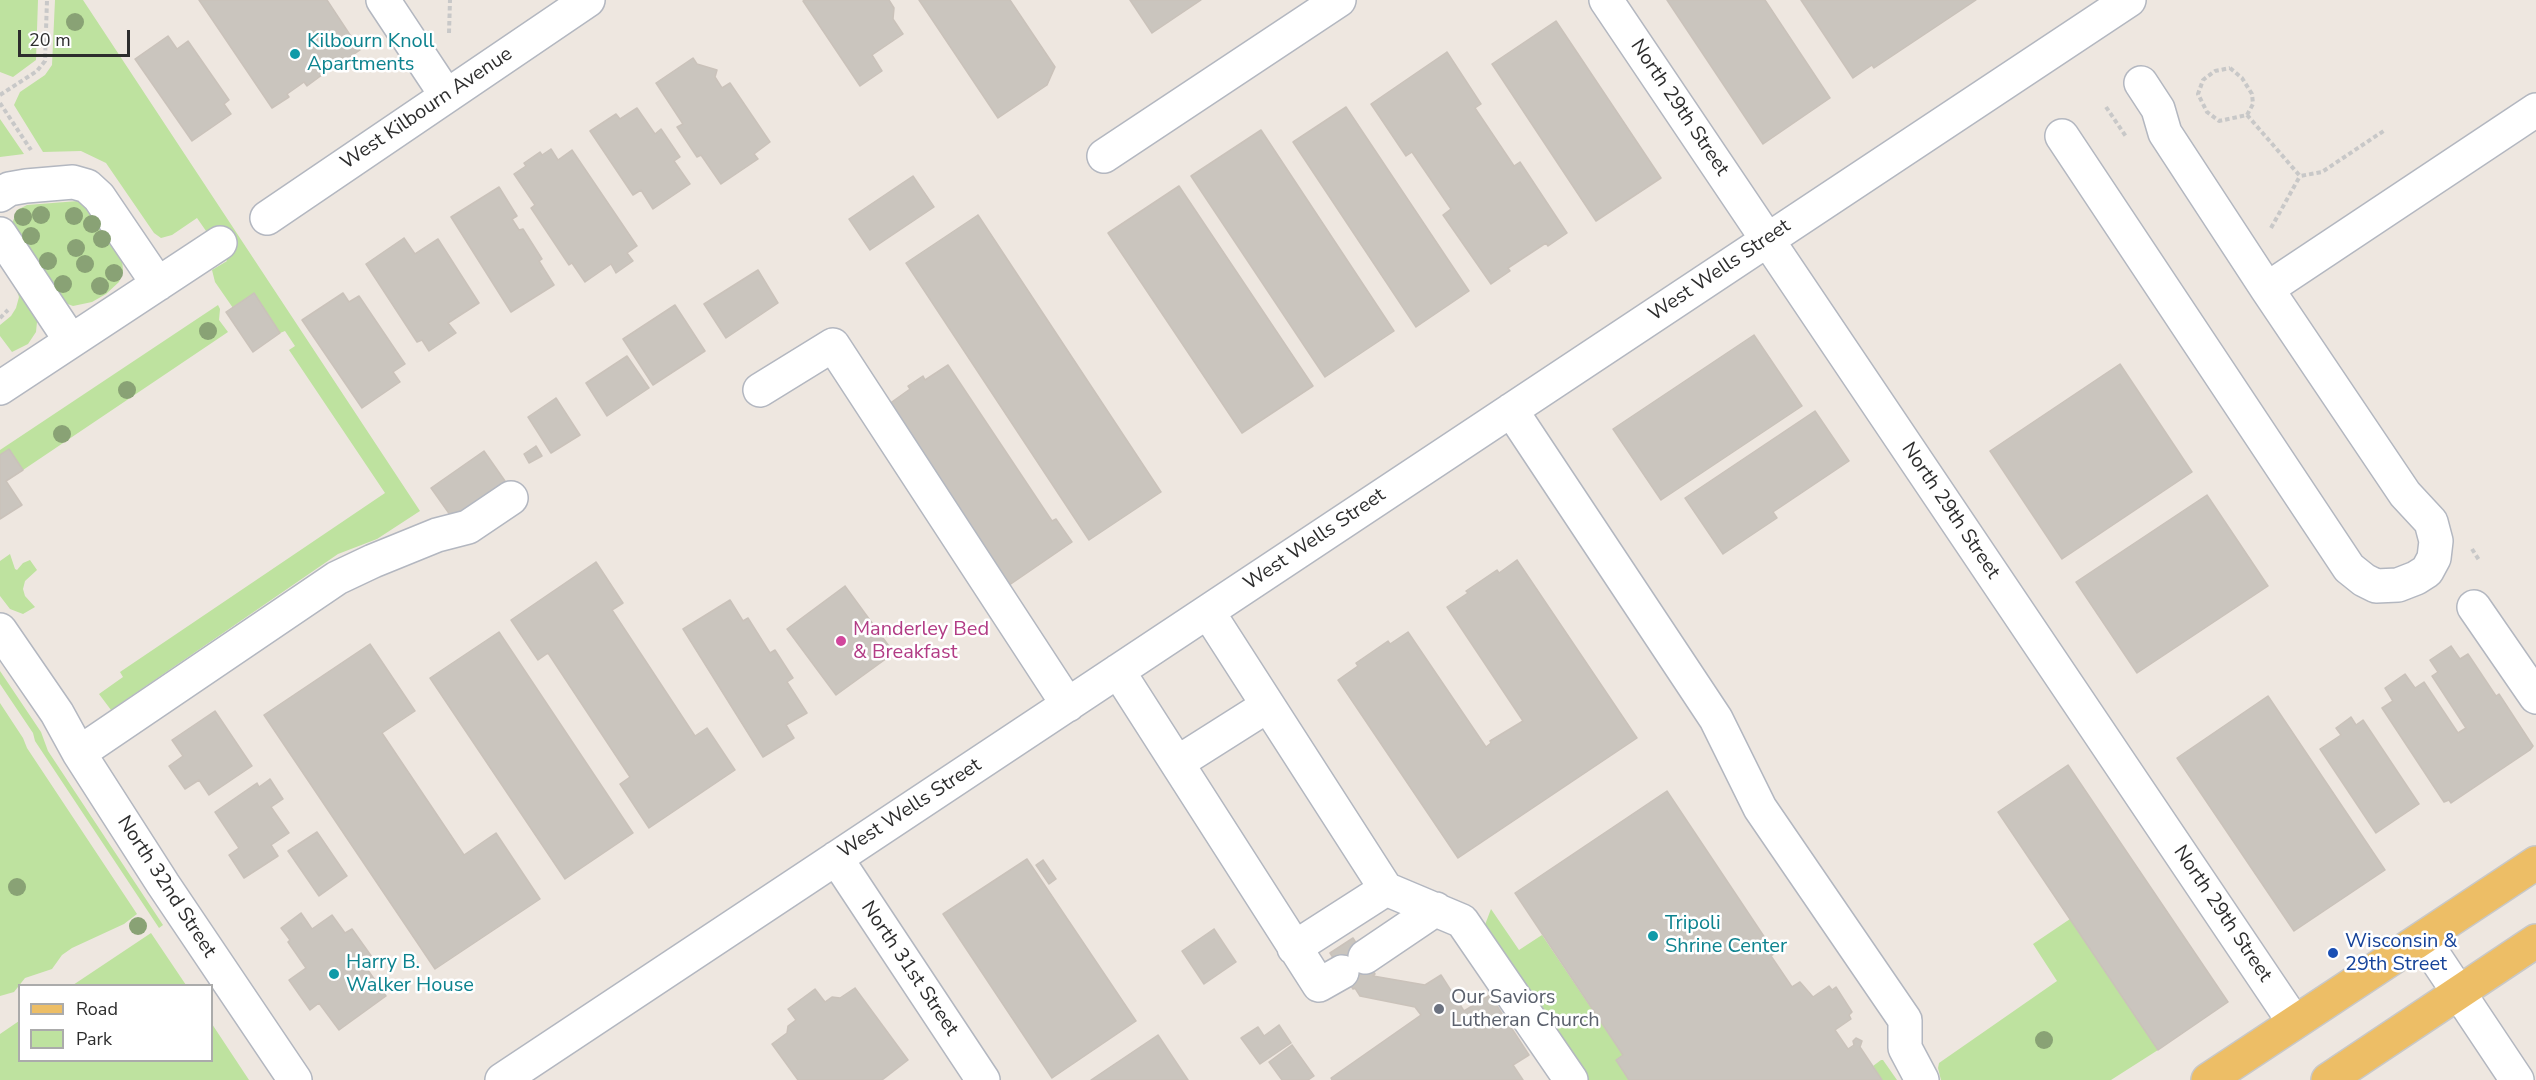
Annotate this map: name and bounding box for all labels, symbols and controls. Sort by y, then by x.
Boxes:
scale bar [21,18,134,56]
text: 20 m [29,28,71,52]
place label: Kilbourn Knoll Apartments [307,30,435,77]
street label: North 29th Street [1625,35,1733,181]
street label: West Kilbourn Avenue [337,43,517,175]
marker: Kilbourn Knoll Apartments [288,47,302,61]
street label: West Wells Street [1645,215,1795,327]
street label: North 29th Street [1896,438,2004,584]
street label: West Wells Street [1240,484,1390,596]
place label: Manderley Bed & Breakfast [853,618,989,665]
marker: Manderley Bed & Breakfast [834,634,848,648]
street label: West Wells Street [834,754,986,864]
street label: North 32nd Street [111,812,221,962]
street label: North 29th Street [2168,841,2276,987]
street label: North 31st Street [855,897,963,1041]
place label: Tripoli Shrine Center [1665,912,1787,959]
marker: Tripoli Shrine Center [1646,929,1660,943]
place label: Wisconsin & 29th Street [2345,930,2457,977]
marker: Wisconsin & 29th Street [2326,946,2340,960]
place label: Harry B. Walker House [346,951,474,998]
marker: Harry B. Walker House [327,967,341,981]
legend [18,984,213,1062]
place label: Our Saviors Lutheran Church [1451,986,1600,1033]
text: Road [76,997,118,1021]
marker: Our Saviors Lutheran Church [1432,1002,1446,1016]
text: Park [76,1027,112,1051]

